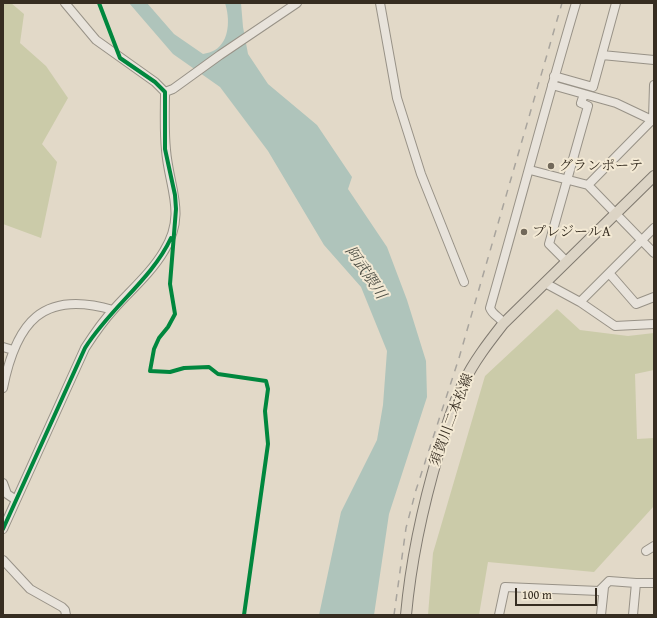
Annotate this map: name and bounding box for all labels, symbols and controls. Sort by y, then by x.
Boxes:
place label: グランポーテ [559,158,643,174]
marker: グランポーテ [546,161,556,171]
place label: プレジールA [532,224,610,240]
marker: プレジールA [519,227,529,237]
water label: 阿武隈川 [341,243,389,303]
street label: 須賀川二本松線 [427,371,477,469]
scale bar [517,580,599,606]
text: 100 m [522,586,552,603]

